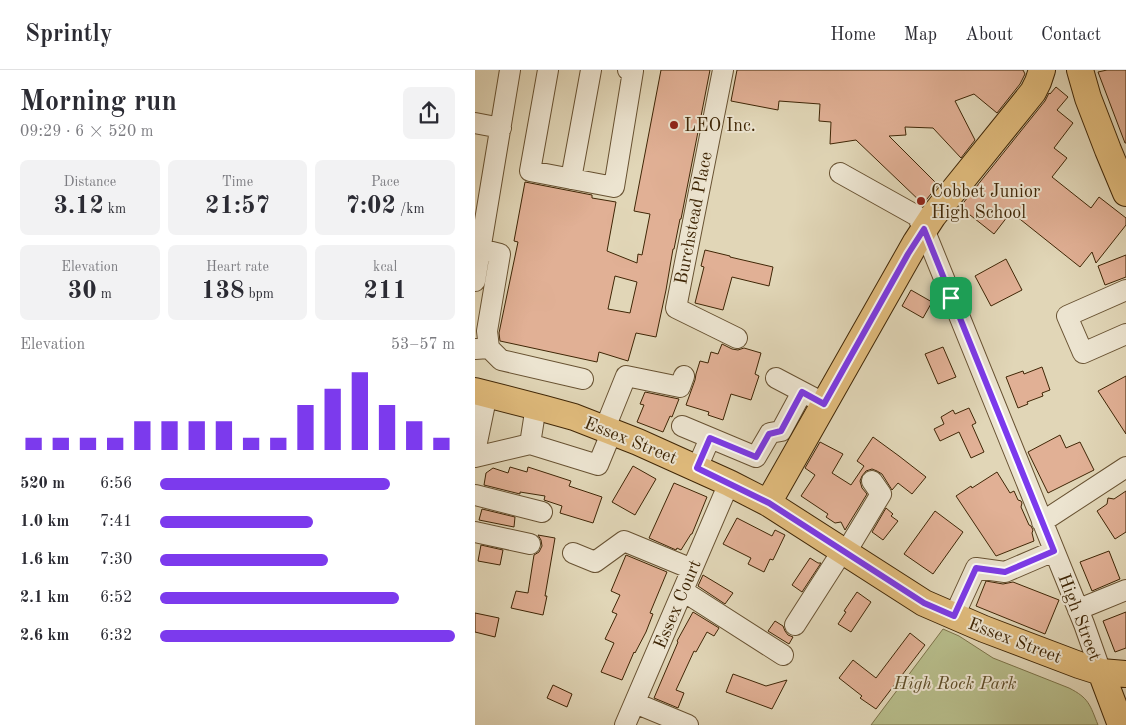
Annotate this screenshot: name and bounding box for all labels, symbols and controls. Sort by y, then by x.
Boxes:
text: Sprintly [25,23,113,47]
text: Home [830,26,876,44]
text: Map [904,26,937,44]
text: About [965,26,1013,44]
text: Contact [1041,26,1101,44]
button: share [403,87,455,139]
text: Morning run [20,89,177,117]
place label: LEO Inc. [684,117,756,135]
marker: LEO Inc. [668,119,680,131]
text: 09:29 · 6 × 520 m [20,124,153,140]
street label: Burchstead Place [672,150,716,286]
text: Distance [63,175,116,189]
text: Time [222,175,253,189]
text: Pace [371,175,399,189]
place label: Cobbet Junior High School [931,183,1041,222]
text: 3.12 [53,194,104,219]
text: 21:57 [205,194,270,219]
text: 7:02 [346,194,396,219]
marker: Cobbet Junior High School [915,195,927,207]
text: km [104,202,126,216]
text: /km [396,202,425,216]
text: Elevation [61,260,118,274]
text: Heart rate [206,260,269,274]
text: kcal [373,260,397,274]
pin [930,277,972,319]
text: 30 [68,279,97,304]
text: 138 [201,279,245,304]
text: 211 [363,279,407,304]
icon: arrive [937,284,965,312]
text: m [97,287,112,301]
text: bpm [245,287,274,301]
text: Elevation [20,337,85,353]
text: 53–57 m [391,337,455,353]
street label: Essex Street [582,414,680,468]
text: 520 m [20,476,65,492]
text: 6:56 [100,476,132,492]
text: 1.0 km [20,514,69,530]
text: 7:41 [100,514,132,530]
text: 1.6 km [20,552,69,568]
text: 7:30 [100,552,132,568]
street label: Essex Court [651,557,705,652]
street label: High Street [1054,572,1104,663]
text: 2.1 km [20,590,69,606]
text: 6:52 [100,590,132,606]
street label: Essex Street [965,615,1064,667]
text: 2.6 km [20,628,69,644]
text: 6:32 [100,628,132,644]
park label: High Rock Park [892,675,1017,693]

